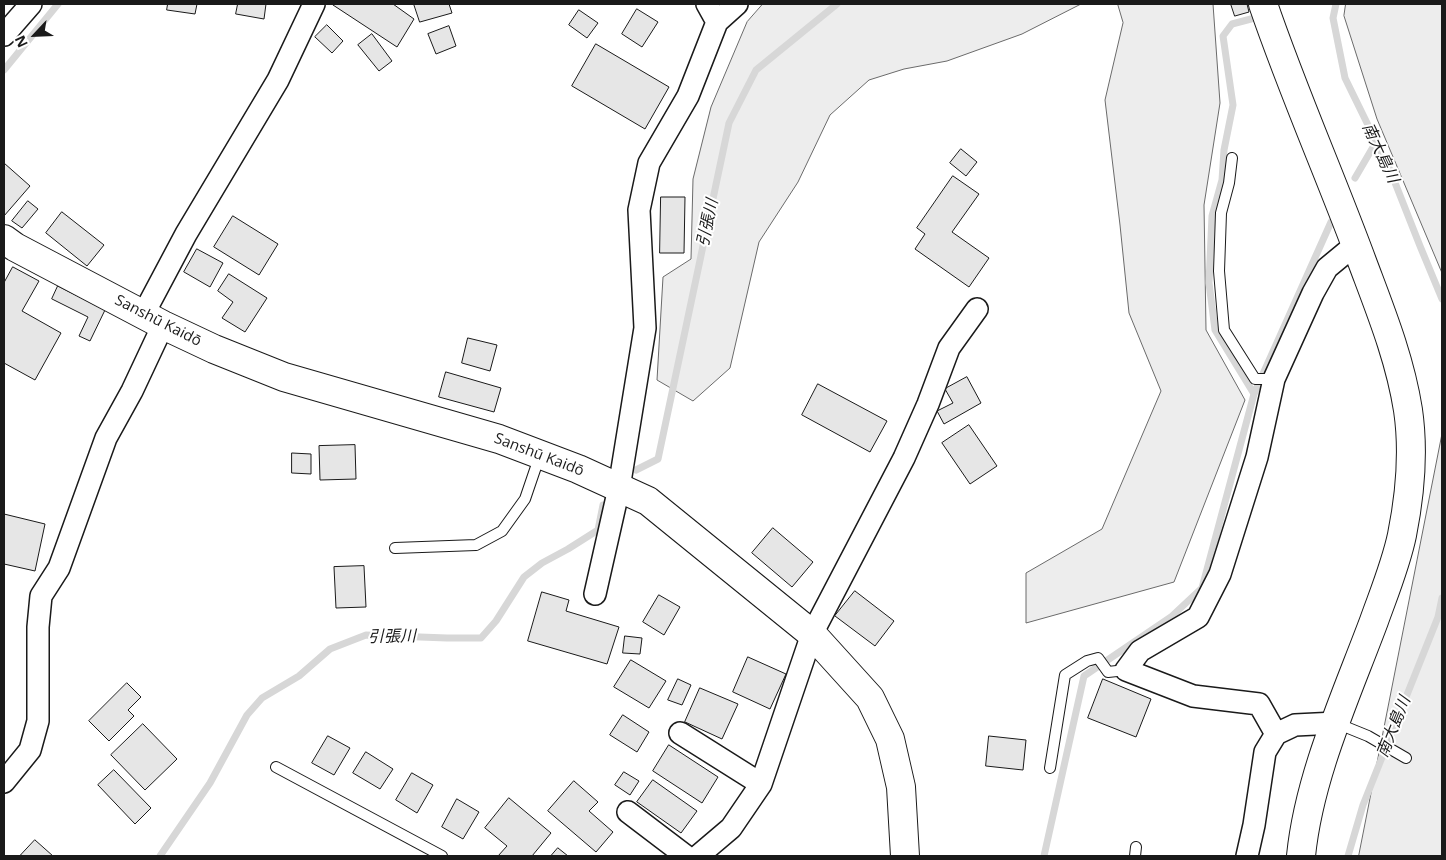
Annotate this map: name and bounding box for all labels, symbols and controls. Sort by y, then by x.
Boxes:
north arrow [10,10,60,60]
text: N [10,32,32,51]
water label: 南大島川 [1358,120,1402,186]
water label: 引張川 [694,198,722,248]
street label: Sanshū Kaidō [112,291,204,351]
street label: Sanshū Kaidō [492,430,586,480]
water label: 引張川 [368,627,416,647]
water label: 南大島川 [1373,694,1415,760]

